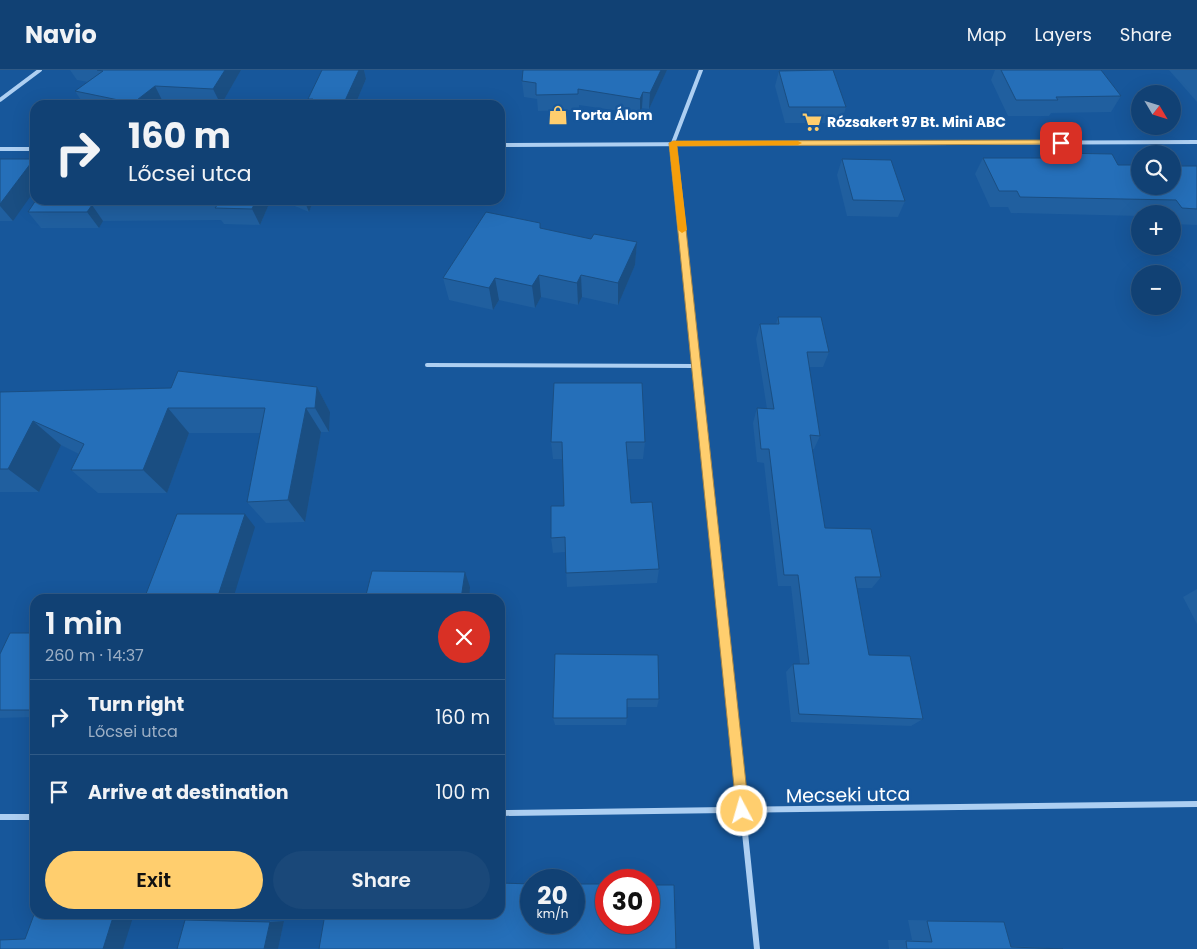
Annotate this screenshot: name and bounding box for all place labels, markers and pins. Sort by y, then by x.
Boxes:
shop icon: Torta Álom [547,104,569,126]
place label: Torta Álom [573,105,653,125]
supermarket icon: Rózsakert 97 Bt. Mini ABC [801,111,823,133]
place label: Rózsakert 97 Bt. Mini ABC [827,112,1006,132]
pin [1040,122,1082,164]

